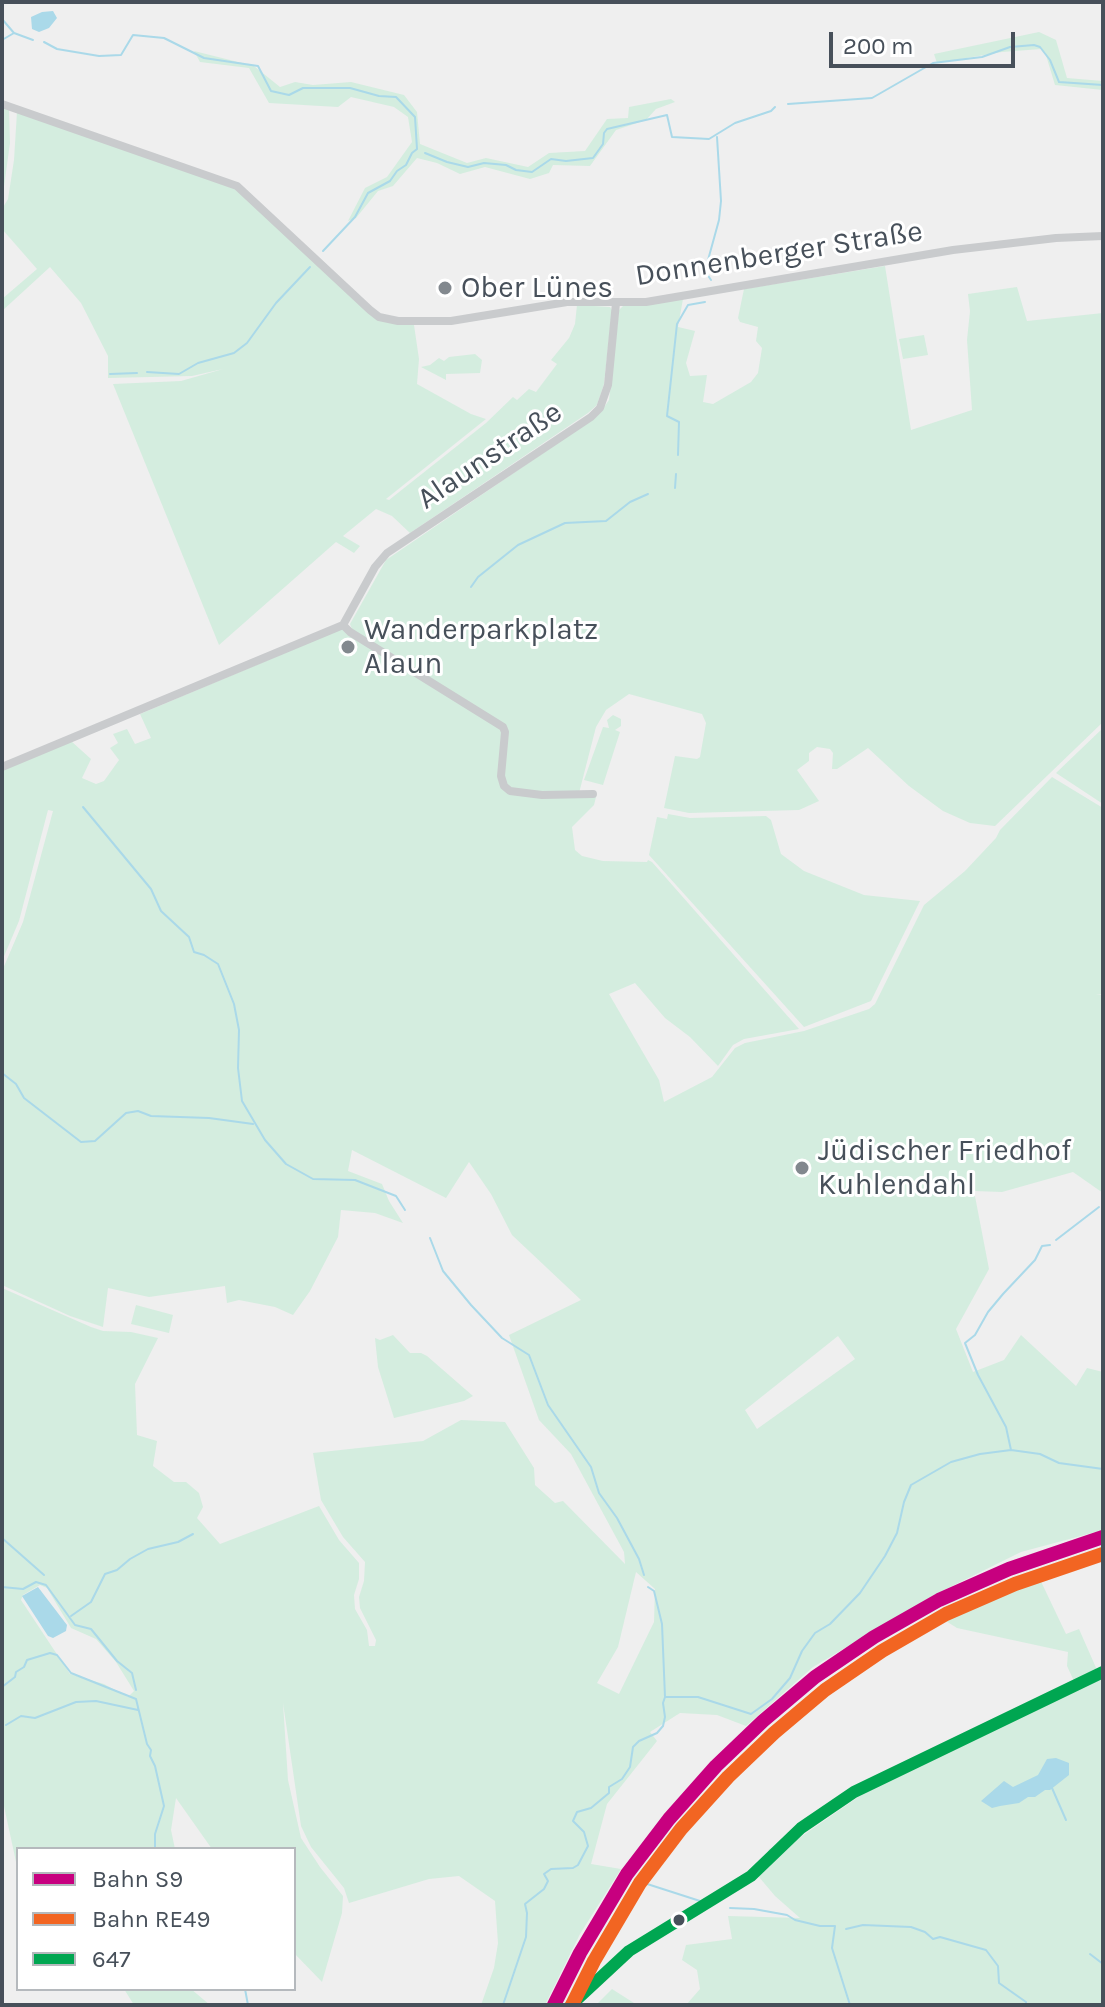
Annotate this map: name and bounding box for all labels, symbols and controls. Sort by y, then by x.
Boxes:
scale bar [833,16,1019,66]
text: 200 m [843,32,914,60]
street label: Donnenberger Straße [633,214,925,294]
place label: Ober Lünes [461,270,613,306]
marker: Ober Lünes [436,279,454,297]
street label: Alaunstraße [411,394,569,518]
place label: Wanderparkplatz Alaun [364,612,598,682]
marker: Wanderparkplatz Alaun [339,638,357,656]
place label: Jüdischer Friedhof Kuhlendahl [818,1133,1071,1204]
marker: Jüdischer Friedhof Kuhlendahl [793,1159,811,1177]
legend [16,1847,296,1991]
text: Bahn S9 [92,1865,183,1893]
text: Bahn RE49 [92,1905,210,1933]
unlabelled marker [671,1912,687,1928]
text: 647 [92,1945,130,1973]

